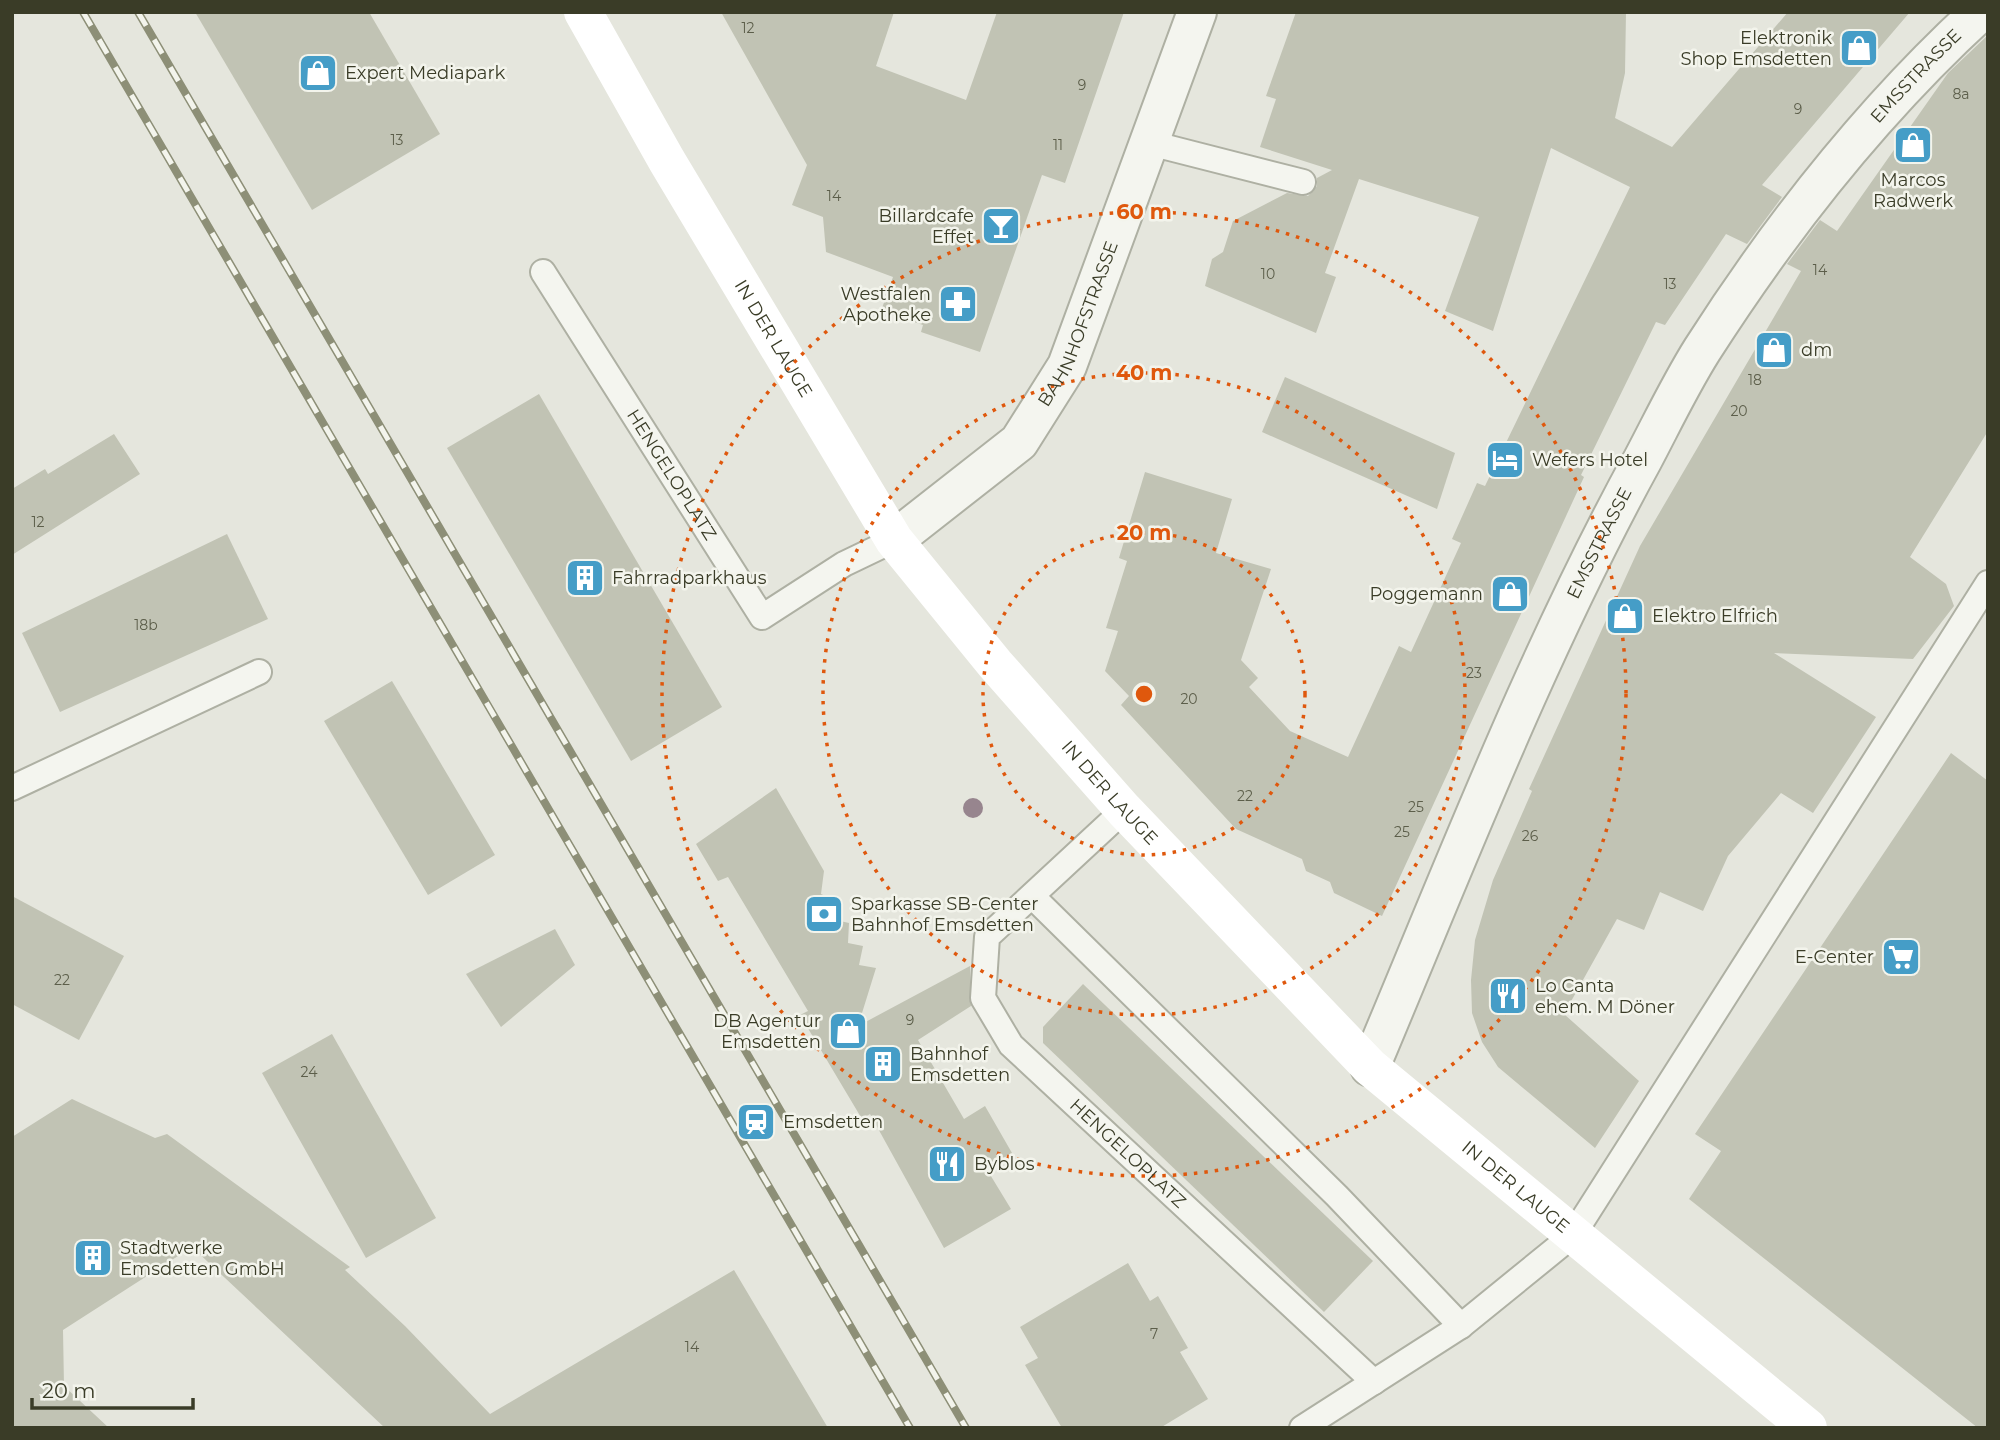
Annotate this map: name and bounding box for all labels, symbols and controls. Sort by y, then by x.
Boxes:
house number: 12 [741,19,755,37]
street label: EMSSTRASSE [1866,24,1966,127]
place label: Elektronik Shop Emsdetten [1680,27,1832,70]
shop icon: Elektronik Shop Emsdetten [1838,27,1880,69]
shop icon: Expert Mediapark [297,52,339,94]
place label: Expert Mediapark [345,62,506,84]
house number: 9 [1078,76,1086,94]
house number: 8a [1952,85,1970,103]
house number: 9 [1794,100,1802,118]
shop icon: Marcos Radwerk [1892,124,1934,166]
house number: 13 [391,131,404,149]
house number: 11 [1053,136,1063,154]
place label: Marcos Radwerk [1873,169,1953,212]
house number: 14 [827,187,842,205]
text: 60 m [1116,199,1172,224]
place label: Billardcafe Effet [879,205,974,248]
bar icon: Billardcafe Effet [980,205,1022,247]
street label: BAHNHOFSTRASSE [1033,238,1123,411]
house number: 14 [1813,261,1828,279]
house number: 10 [1261,265,1275,283]
house number: 13 [1664,275,1677,293]
street label: IN DER LAUGE [730,276,817,401]
place label: Westfalen Apotheke [841,283,931,326]
pharmacy icon: Westfalen Apotheke [937,283,979,325]
shop icon: dm [1753,329,1795,371]
place label: dm [1801,339,1832,361]
text: 40 m [1116,360,1172,385]
house number: 18 [1748,371,1762,389]
house number: 20 [1730,402,1748,420]
street label: HENGELOPLATZ [622,405,721,544]
hotel icon: Wefers Hotel [1484,439,1526,481]
place label: Wefers Hotel [1532,449,1648,471]
street label: EMSSTRASSE [1562,484,1637,602]
house number: 12 [31,513,45,531]
text: 20 m [1117,520,1171,545]
building icon: Fahrradparkhaus [564,557,606,599]
place label: Fahrradparkhaus [612,567,767,589]
shop icon: Poggemann [1489,573,1531,615]
place label: Poggemann [1369,583,1483,605]
shop icon: Elektro Elfrich [1604,595,1646,637]
place label: Elektro Elfrich [1652,605,1778,627]
house number: 18b [134,616,158,634]
house number: 23 [1466,664,1482,682]
centre of rings [1132,682,1156,706]
house number: 20 [1180,690,1198,708]
street label: IN DER LAUGE [1057,736,1162,849]
house number: 22 [1237,787,1253,805]
house number: 25 [1408,798,1424,816]
house number: 25 [1394,823,1410,841]
house number: 26 [1522,827,1539,845]
bank icon: Sparkasse SB-Center Bahnhof Emsdetten [803,893,845,935]
place label: Sparkasse SB-Center Bahnhof Emsdetten [851,893,1038,936]
supermarket icon: E-Center [1880,936,1922,978]
place label: E-Center [1795,946,1874,968]
house number: 22 [54,971,70,989]
restaurant icon: Lo Canta ehem. M Döner [1487,975,1529,1017]
place label: Lo Canta ehem. M Döner [1535,975,1675,1018]
place label: DB Agentur Emsdetten [713,1010,821,1053]
shop icon: DB Agentur Emsdetten [827,1010,869,1052]
house number: 9 [906,1011,914,1029]
building icon: Bahnhof Emsdetten [862,1043,904,1085]
place label: Bahnhof Emsdetten [910,1043,1010,1086]
house number: 24 [301,1063,318,1081]
street label: HENGELOPLATZ [1065,1094,1191,1213]
station icon: Emsdetten [735,1101,777,1143]
place label: Emsdetten [783,1111,883,1133]
street label: IN DER LAUGE [1457,1136,1574,1238]
restaurant icon: Byblos [926,1143,968,1185]
place label: Byblos [974,1153,1035,1175]
building icon: Stadtwerke Emsdetten GmbH [72,1237,114,1279]
place label: Stadtwerke Emsdetten GmbH [120,1237,285,1280]
house number: 7 [1150,1325,1158,1343]
house number: 14 [685,1338,700,1356]
scale bar [32,1366,192,1410]
text: 20 m [42,1378,96,1403]

